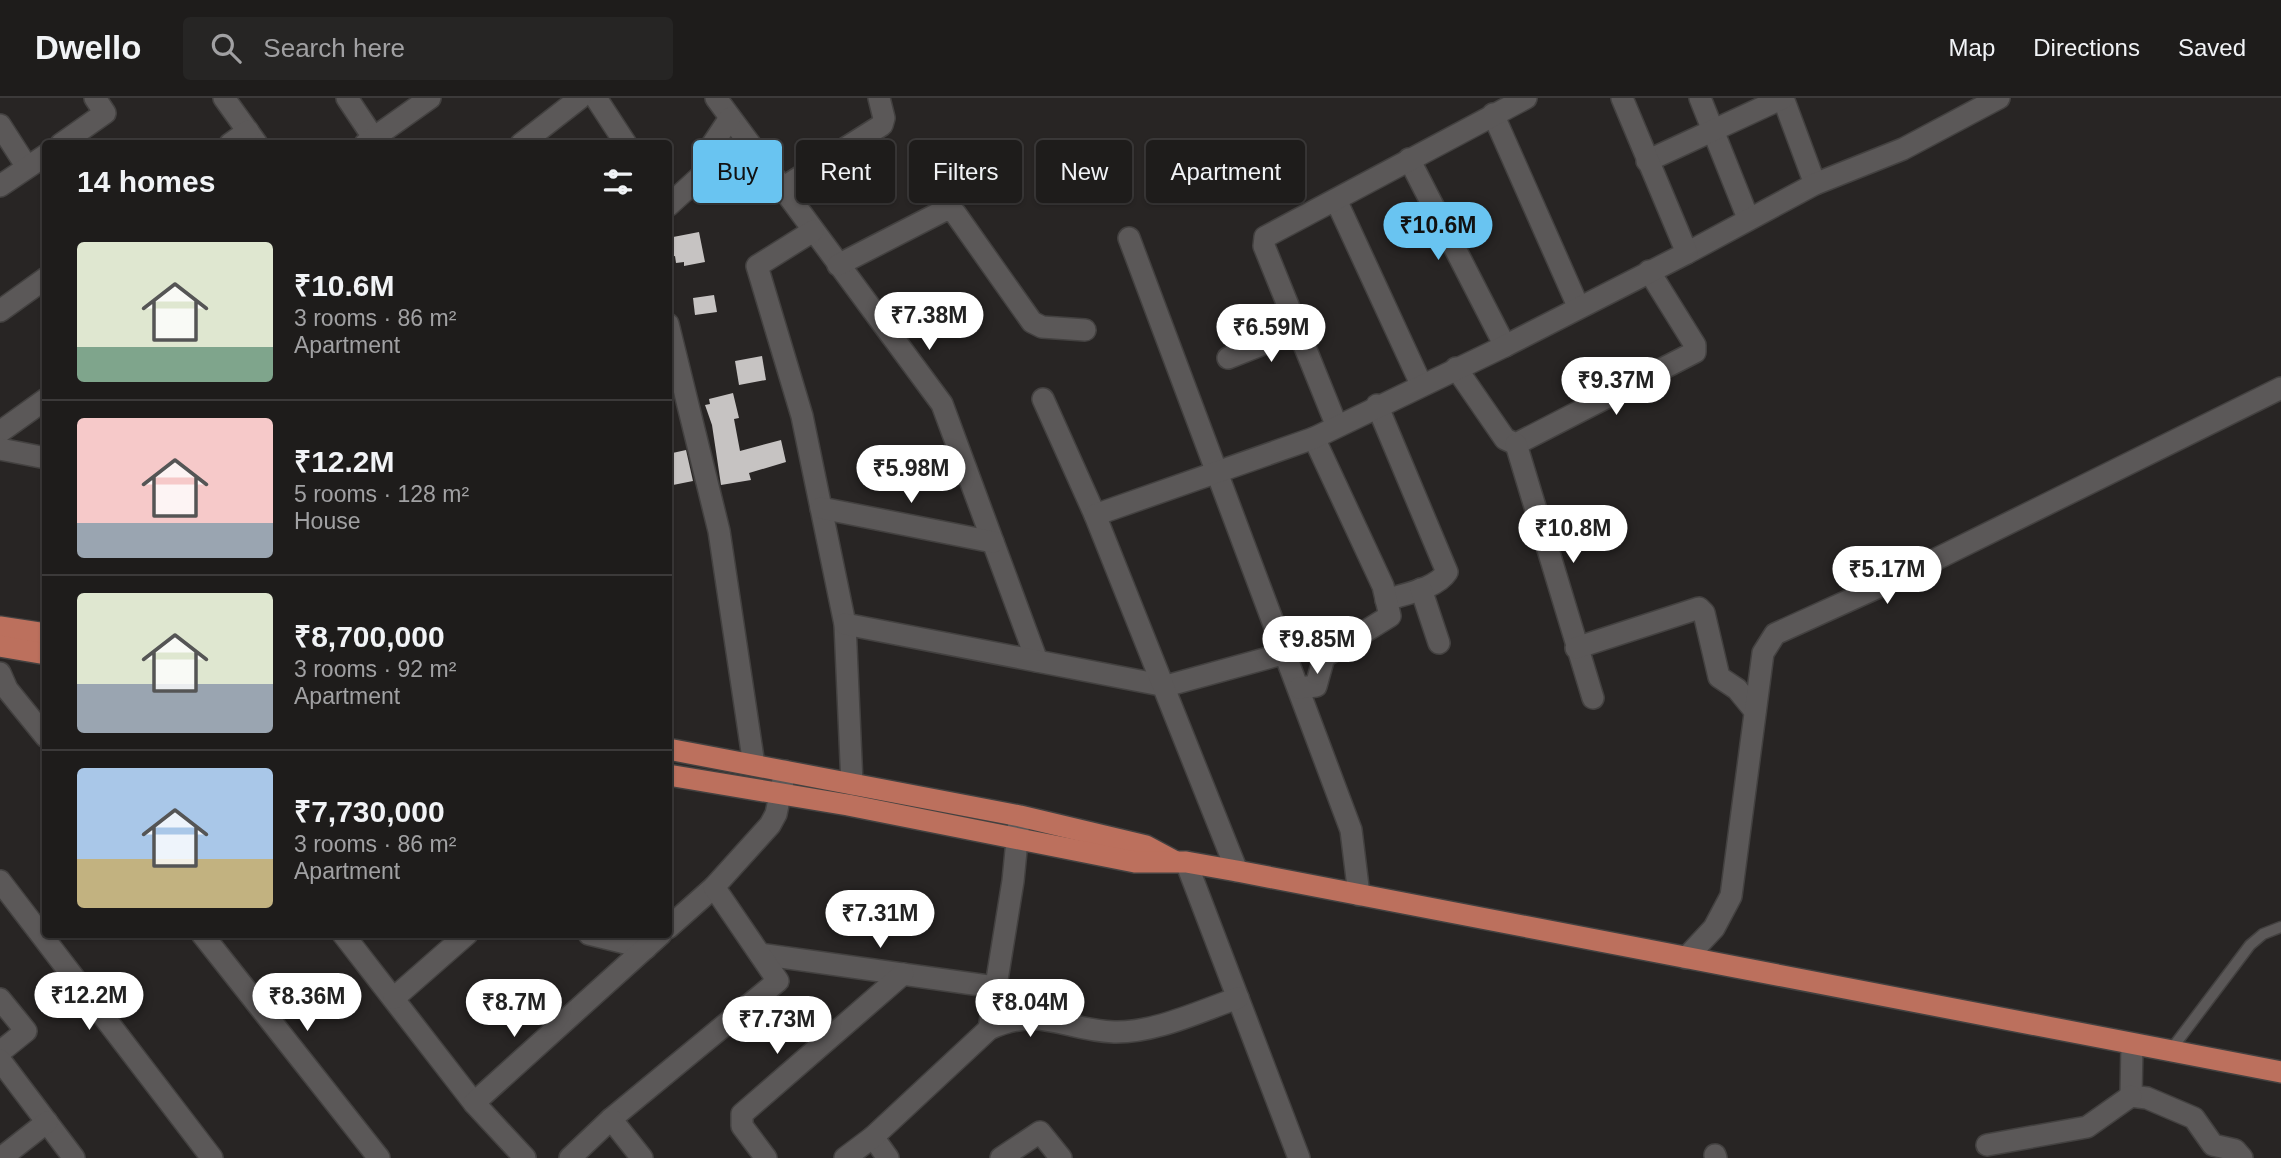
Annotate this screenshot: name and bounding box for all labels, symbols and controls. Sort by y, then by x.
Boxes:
search box [183,17,673,80]
text: Dwello [35,29,141,66]
icon: search [207,29,245,67]
text: Search here [263,33,405,63]
text: Map [1949,34,1995,61]
text: Directions [2033,34,2140,61]
text: Saved [2178,34,2246,61]
chip: Buy [693,140,782,203]
chip: Rent [796,140,895,203]
chip: Filters [909,140,1022,203]
chip: New [1036,140,1132,203]
chip: Apartment [1146,140,1305,203]
icon: filters [599,163,637,201]
text: 14 homes [77,165,215,198]
pin: ₹10.6M [1381,202,1495,262]
text: ₹10.6M [1399,212,1477,238]
text: ₹10.6M [294,269,395,302]
icon: home [133,270,217,354]
pin: ₹7.38M [872,292,986,352]
text: ₹7.38M [890,302,968,328]
pin: ₹6.59M [1214,304,1328,364]
text: 3 rooms · 86 m² [294,305,456,331]
text: ₹6.59M [1232,314,1310,340]
text: Apartment [294,332,400,358]
pin: ₹9.37M [1559,358,1673,417]
text: ₹9.37M [1577,367,1655,393]
text: ₹12.2M [294,445,395,478]
icon: home [133,446,217,530]
pin: ₹5.98M [854,446,968,505]
text: ₹5.98M [872,455,950,481]
text: 5 rooms · 128 m² [294,481,469,507]
pin: ₹10.8M [1516,505,1630,565]
text: House [294,508,360,534]
text: ₹10.8M [1534,515,1612,541]
pin: ₹5.17M [1830,546,1944,606]
text: ₹5.17M [1848,556,1926,582]
pin: ₹9.85M [1260,616,1374,676]
text: ₹8,700,000 [294,620,445,653]
icon: home [133,621,217,705]
text: ₹9.85M [1278,626,1356,652]
text: 3 rooms · 92 m² [294,656,456,682]
text: Apartment [294,683,400,709]
text: ₹7,730,000 [294,795,445,828]
icon: home [133,796,217,880]
text: 3 rooms · 86 m² [294,831,456,857]
text: Apartment [294,858,400,884]
pin: ₹7.31M [823,890,937,950]
text: ₹7.31M [841,900,919,926]
pin: ₹12.2M [32,972,146,1032]
pin: ₹8.36M [250,974,364,1033]
pin: ₹8.7M [465,979,563,1039]
pin: ₹8.04M [973,979,1087,1039]
text: ₹12.2M [50,982,128,1008]
text: ₹8.36M [268,983,346,1009]
text: ₹8.7M [482,989,546,1015]
text: ₹8.04M [991,989,1069,1015]
pin: ₹7.73M [720,996,834,1056]
text: ₹7.73M [738,1006,816,1032]

